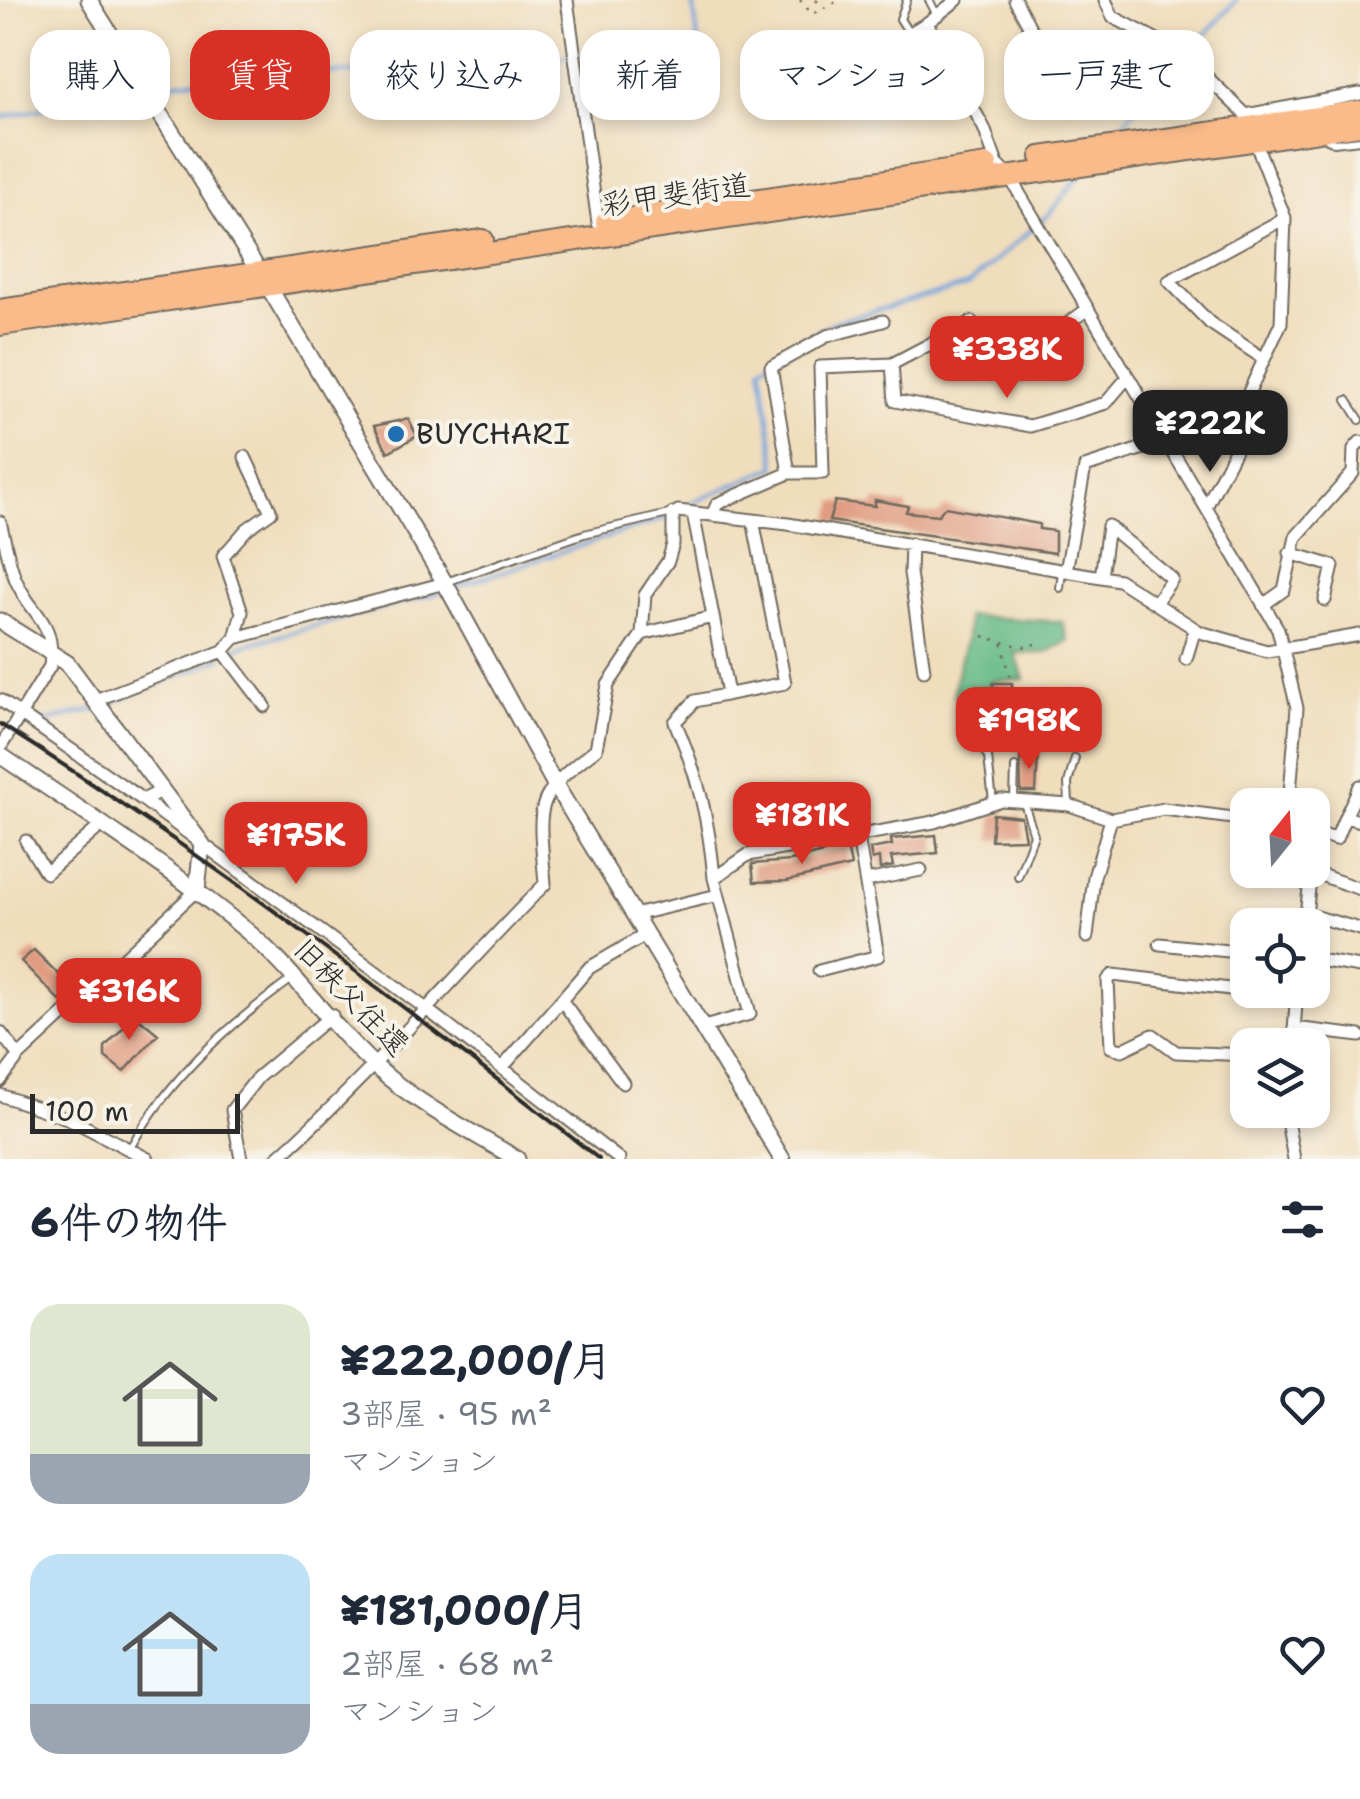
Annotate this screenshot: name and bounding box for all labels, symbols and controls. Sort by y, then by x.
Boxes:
chip: 購入 [30,30,170,120]
chip: 賃貸 [190,30,330,120]
chip: 絞り込み [350,30,560,120]
chip: 新着 [580,30,720,120]
chip: マンション [740,30,984,120]
chip: 一戸建て [1004,30,1214,120]
street label: 彩甲斐街道 [599,164,753,225]
pin: ¥338K [937,316,1077,401]
text: ¥338K [952,327,1062,370]
pin: ¥222K [1140,390,1280,475]
text: ¥222K [1155,401,1265,444]
place label: BUYCHARI [416,413,570,454]
marker: BUYCHARI [385,423,407,445]
pin: ¥198K [959,687,1099,772]
text: ¥198K [978,698,1080,741]
pin: ¥181K [732,782,872,867]
north arrow [1230,788,1330,888]
map controls [1230,788,1330,1128]
text: ¥181K [755,793,849,836]
pin: ¥175K [226,802,366,887]
text: ¥175K [246,813,346,856]
button: locate [1230,908,1330,1008]
street label: 旧秩父往還 [285,928,418,1065]
pin: ¥316K [59,958,199,1043]
text: ¥316K [78,969,180,1012]
button: layers [1230,1028,1330,1128]
scale bar [30,1089,240,1134]
text: 100 m [45,1092,129,1130]
icon: filters [1275,1192,1330,1247]
text: 6件の物件 [30,1194,227,1250]
text: ¥222,000/月 [340,1332,612,1388]
icon: home [110,1344,230,1464]
icon: heart [1275,1377,1330,1432]
text: 3部屋 · 95 m² [340,1392,552,1435]
text: マンション [340,1439,499,1482]
text: ¥181,000/月 [340,1582,589,1638]
icon: home [110,1594,230,1714]
icon: heart [1275,1627,1330,1682]
text: 2部屋 · 68 m² [340,1642,554,1685]
text: マンション [340,1689,499,1732]

